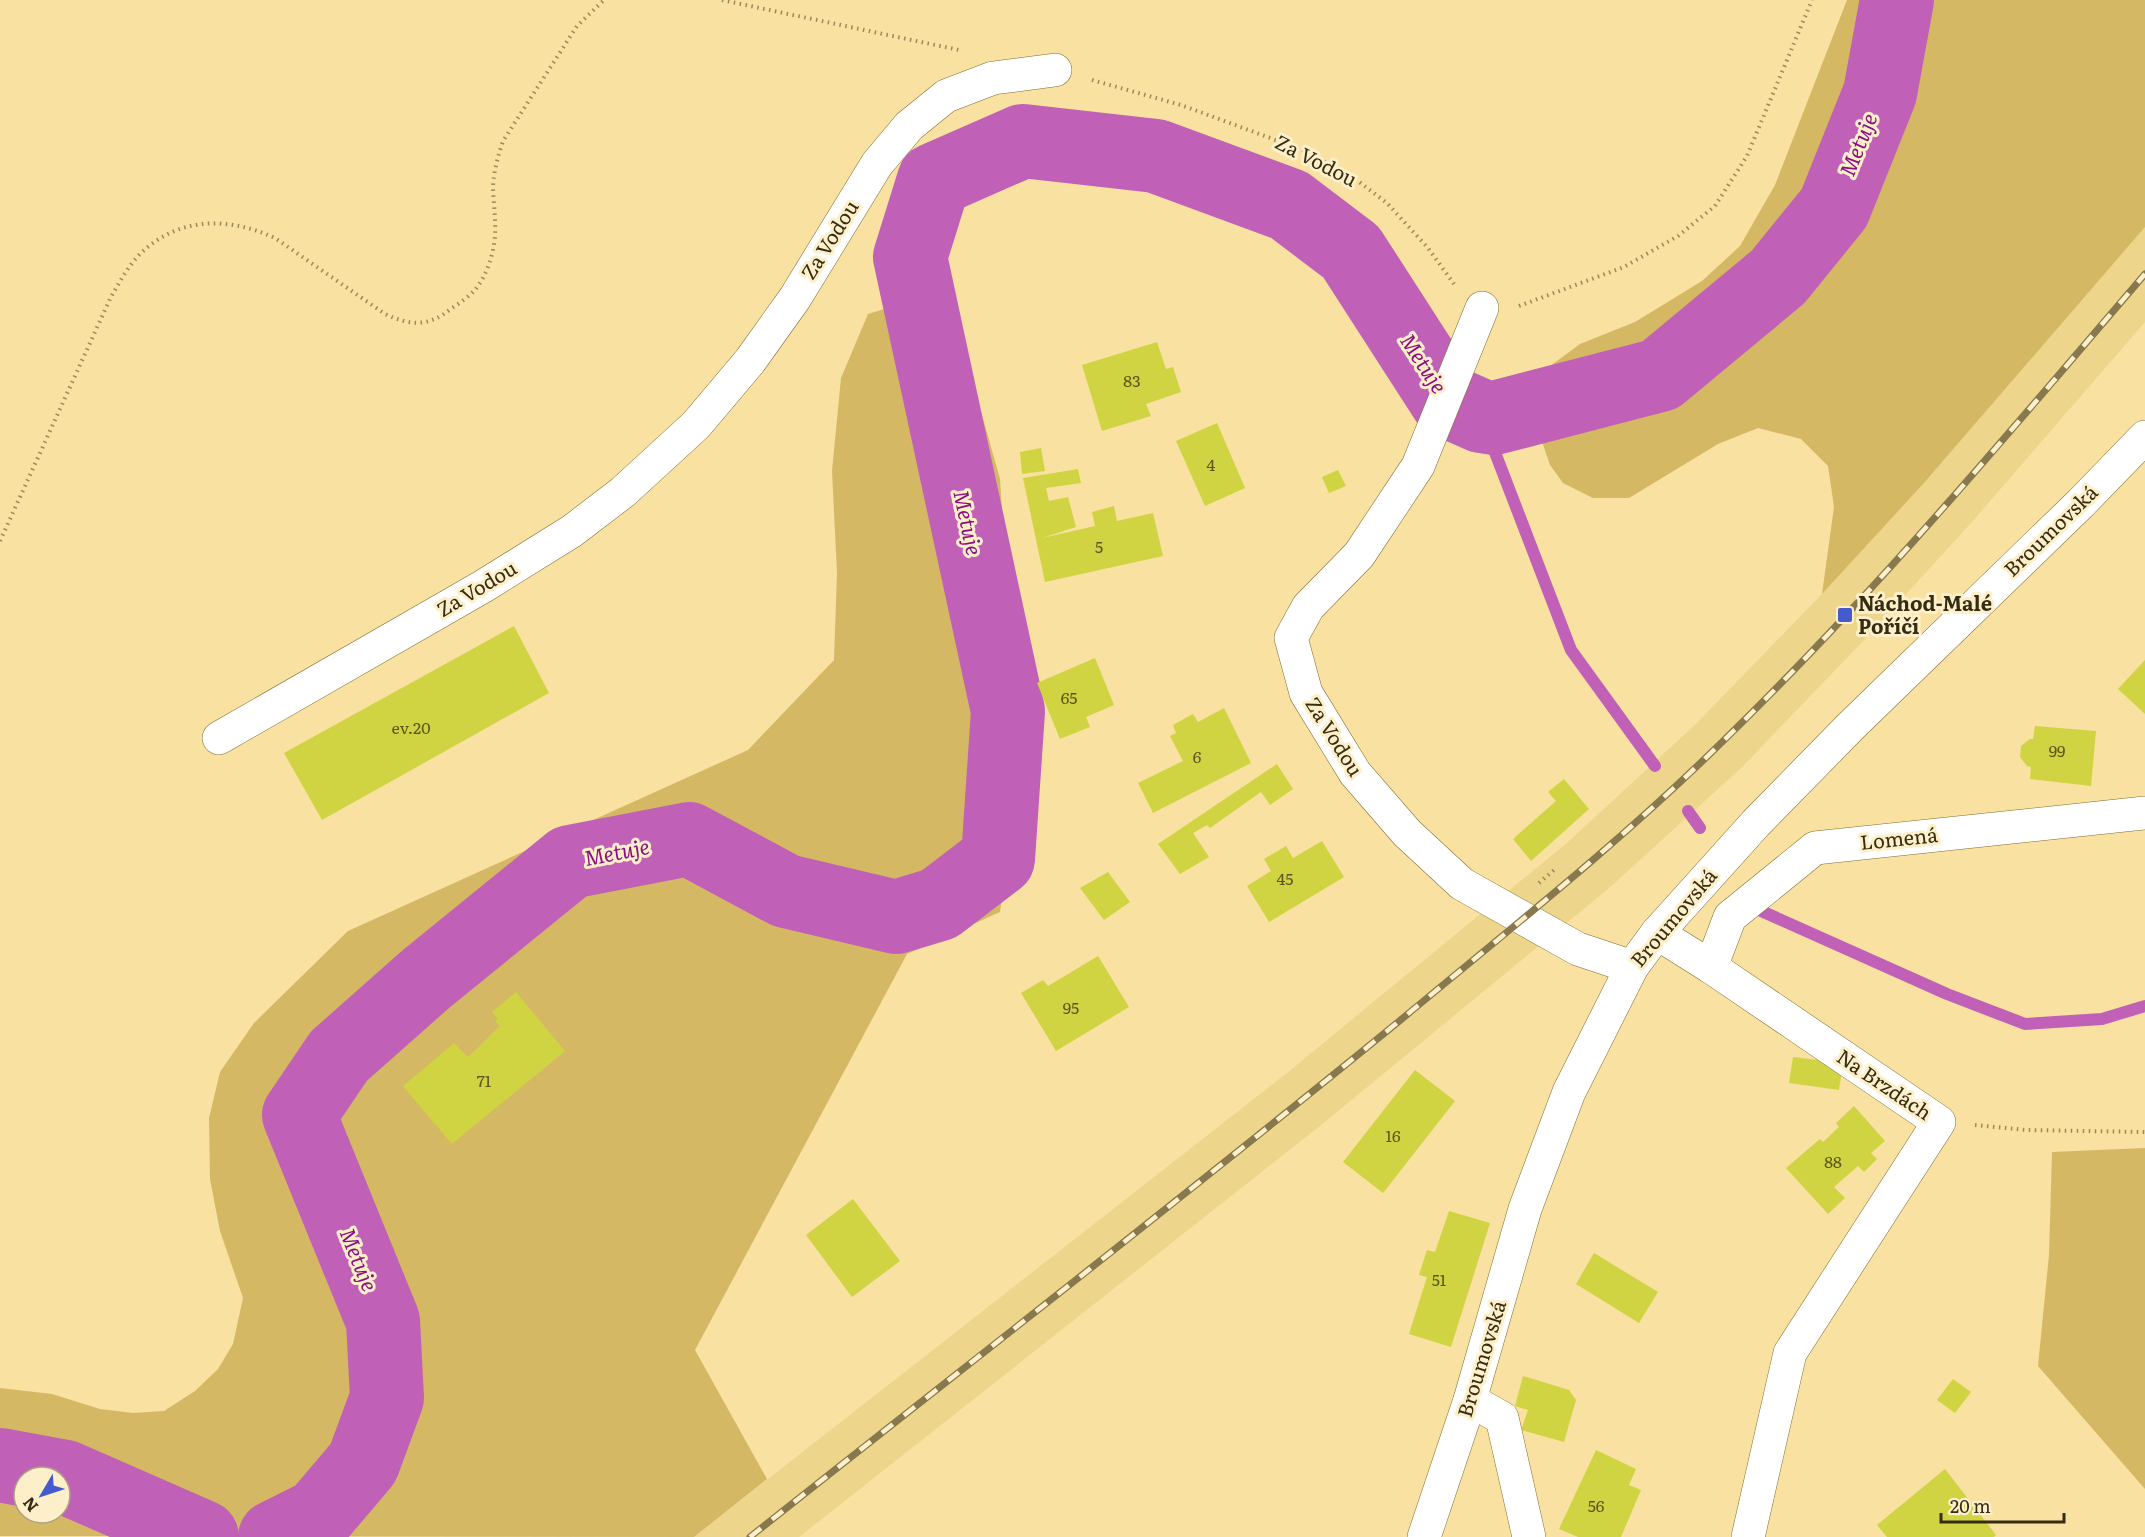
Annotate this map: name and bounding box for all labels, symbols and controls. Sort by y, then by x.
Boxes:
water label: Metuje [1830,108,1883,180]
street label: Za Vodou [1271,126,1364,193]
street label: Za Vodou [792,193,865,285]
water label: Metuje [1394,327,1456,399]
house number: 83 [1123,368,1141,392]
house number: 4 [1207,452,1216,476]
street label: Broumovská [1996,477,2104,582]
water label: Metuje [947,487,991,558]
house number: 5 [1095,534,1103,558]
street label: Za Vodou [430,551,522,623]
place label: Náchod-Malé Poříčí [1858,587,1992,640]
marker: Náchod-Malé Poříčí [1836,606,1854,624]
house number: 65 [1061,685,1077,709]
street label: Za Vodou [1299,690,1372,782]
house number: ev.20 [392,715,430,739]
house number: 99 [2049,738,2065,762]
house number: 6 [1193,744,1202,768]
street label: Lomená [1859,818,1939,856]
water label: Metuje [581,829,652,872]
street label: Broumovská [1622,861,1723,973]
house number: 45 [1277,866,1293,890]
house number: 95 [1063,995,1079,1019]
street label: Na Brzdách [1832,1040,1939,1126]
house number: 71 [477,1068,492,1092]
house number: 16 [1385,1123,1401,1147]
house number: 88 [1824,1149,1842,1173]
water label: Metuje [334,1223,387,1295]
house number: 51 [1432,1267,1447,1291]
street label: Broumovská [1448,1296,1512,1421]
north arrow [12,1465,72,1525]
scale bar [1941,1486,2064,1524]
text: N [16,1492,43,1518]
text: 20 m [1950,1492,1991,1519]
house number: 56 [1588,1493,1605,1517]

